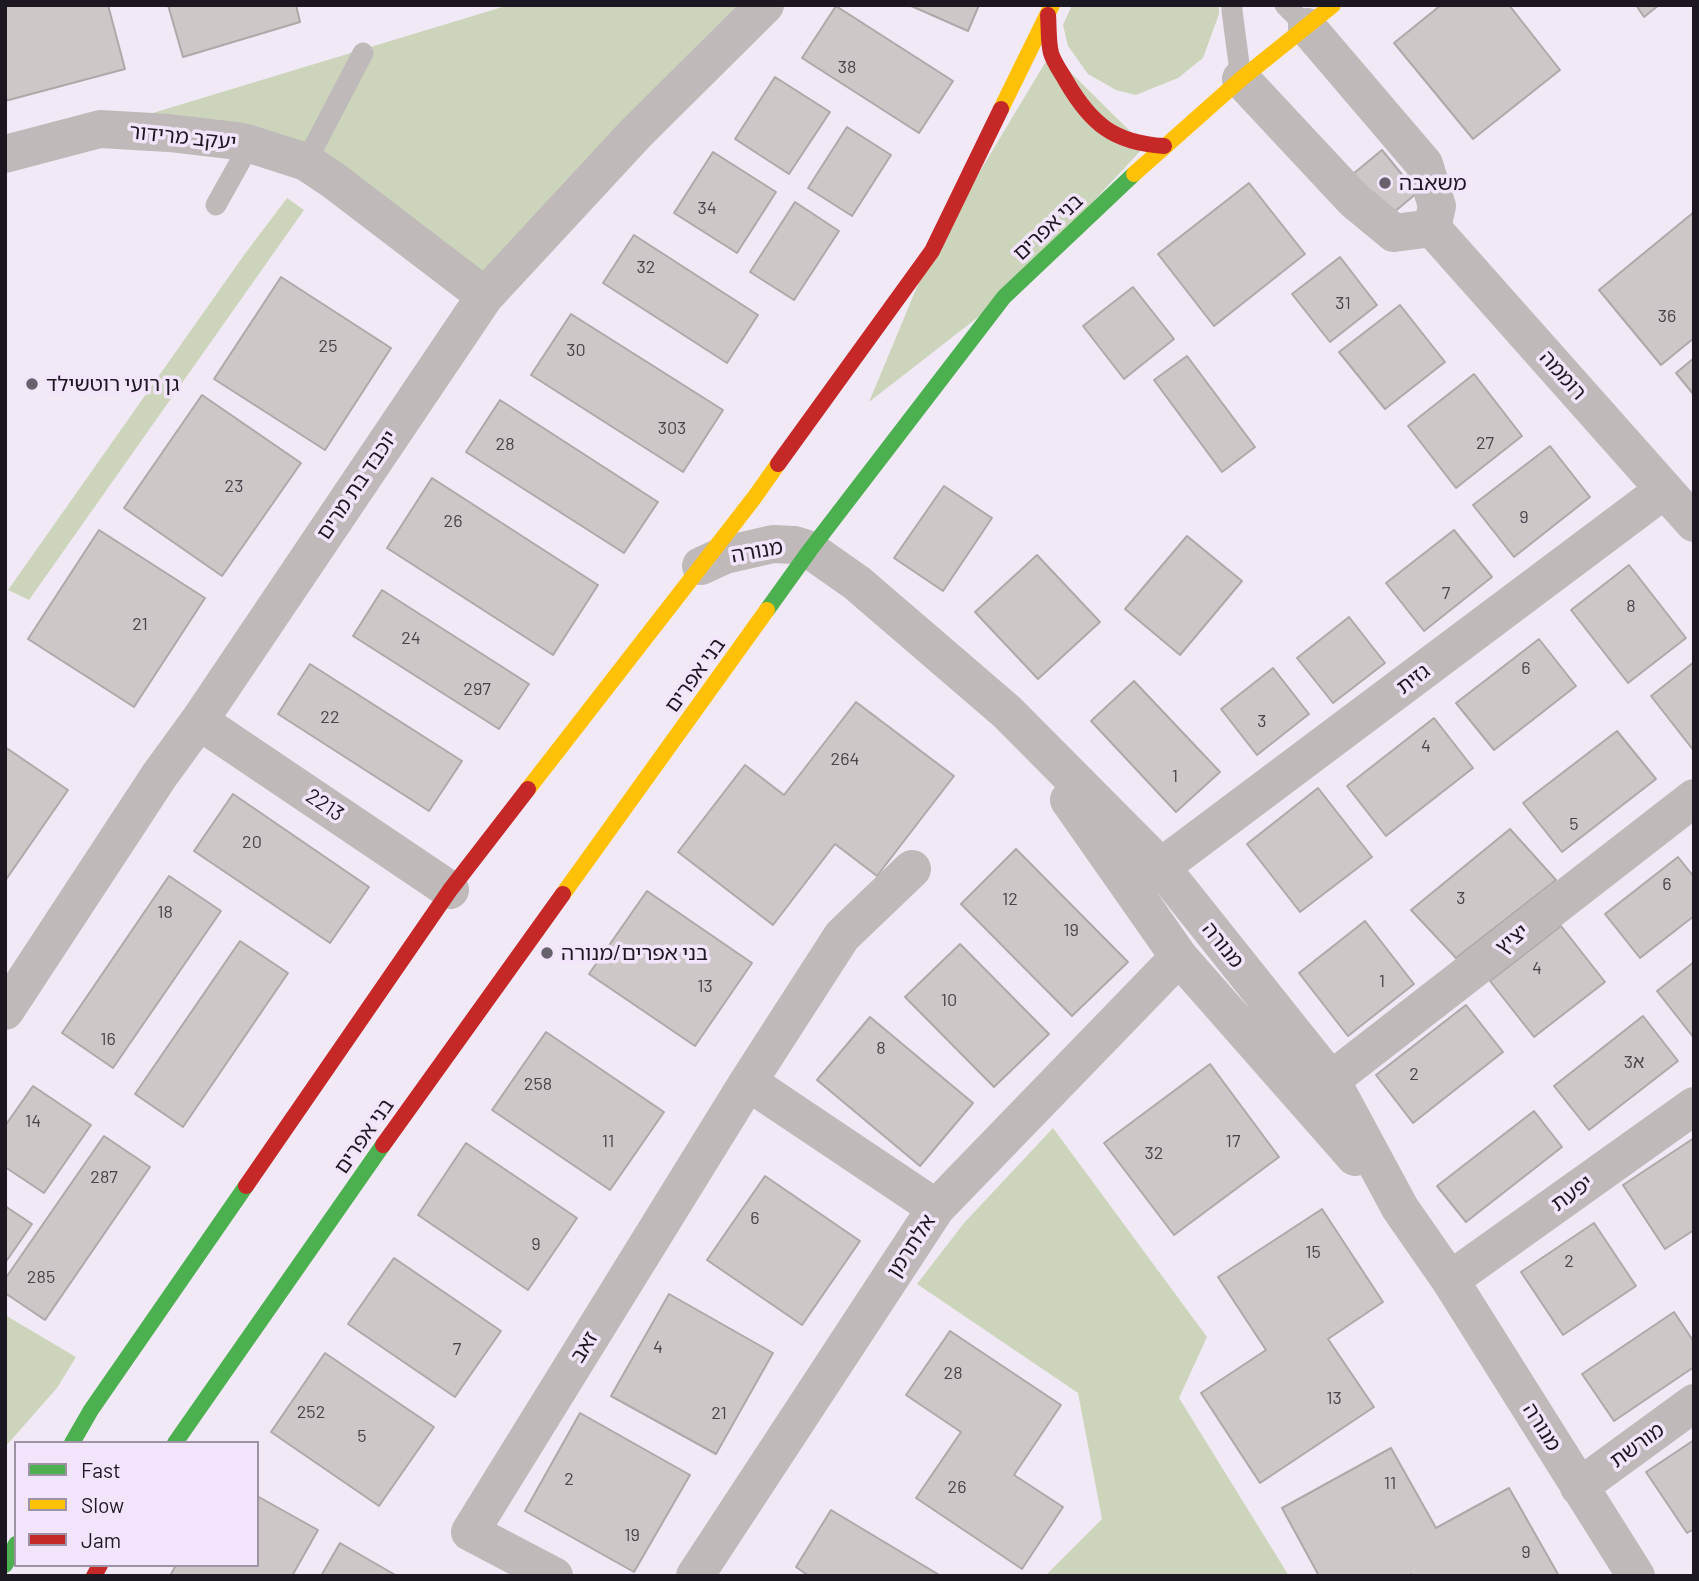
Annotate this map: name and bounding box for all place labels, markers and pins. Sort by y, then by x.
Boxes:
place label: משאבה [1399,170,1467,196]
marker: משאבה [1377,175,1393,191]
place label: גן רועי רוטשילד [46,371,179,397]
marker: גן רועי רוטשילד [24,376,40,392]
place label: בני אפרים/מנורה [561,940,708,966]
marker: בני אפרים/מנורה [539,945,555,961]

